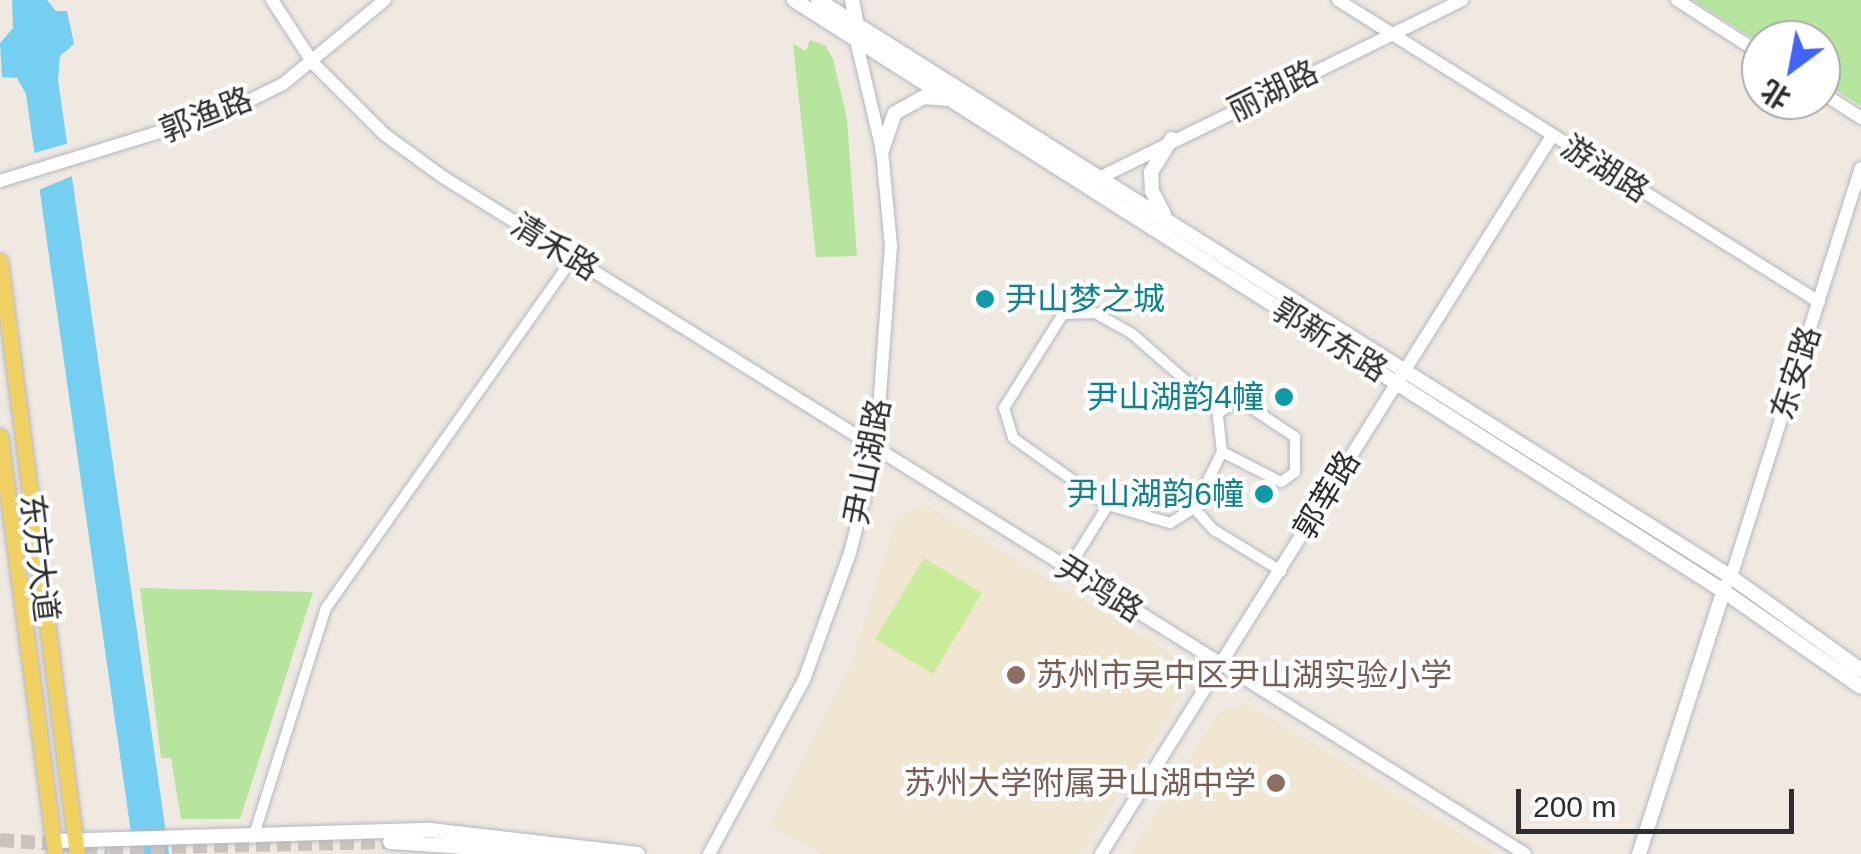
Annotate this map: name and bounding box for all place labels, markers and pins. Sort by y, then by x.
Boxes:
place label: 尹山梦之城 [1005,280,1165,318]
marker: 尹山梦之城 [974,288,996,310]
place label: 尹山湖韵4幢 [1086,378,1264,416]
marker: 尹山湖韵4幢 [1273,386,1295,408]
place label: 尹山湖韵6幢 [1066,475,1244,513]
marker: 尹山湖韵6幢 [1253,483,1275,505]
place label: 苏州市吴中区尹山湖实验小学 [1036,656,1452,694]
marker: 苏州市吴中区尹山湖实验小学 [1005,664,1027,686]
place label: 苏州大学附属尹山湖中学 [904,764,1256,802]
marker: 苏州大学附属尹山湖中学 [1265,772,1287,794]

